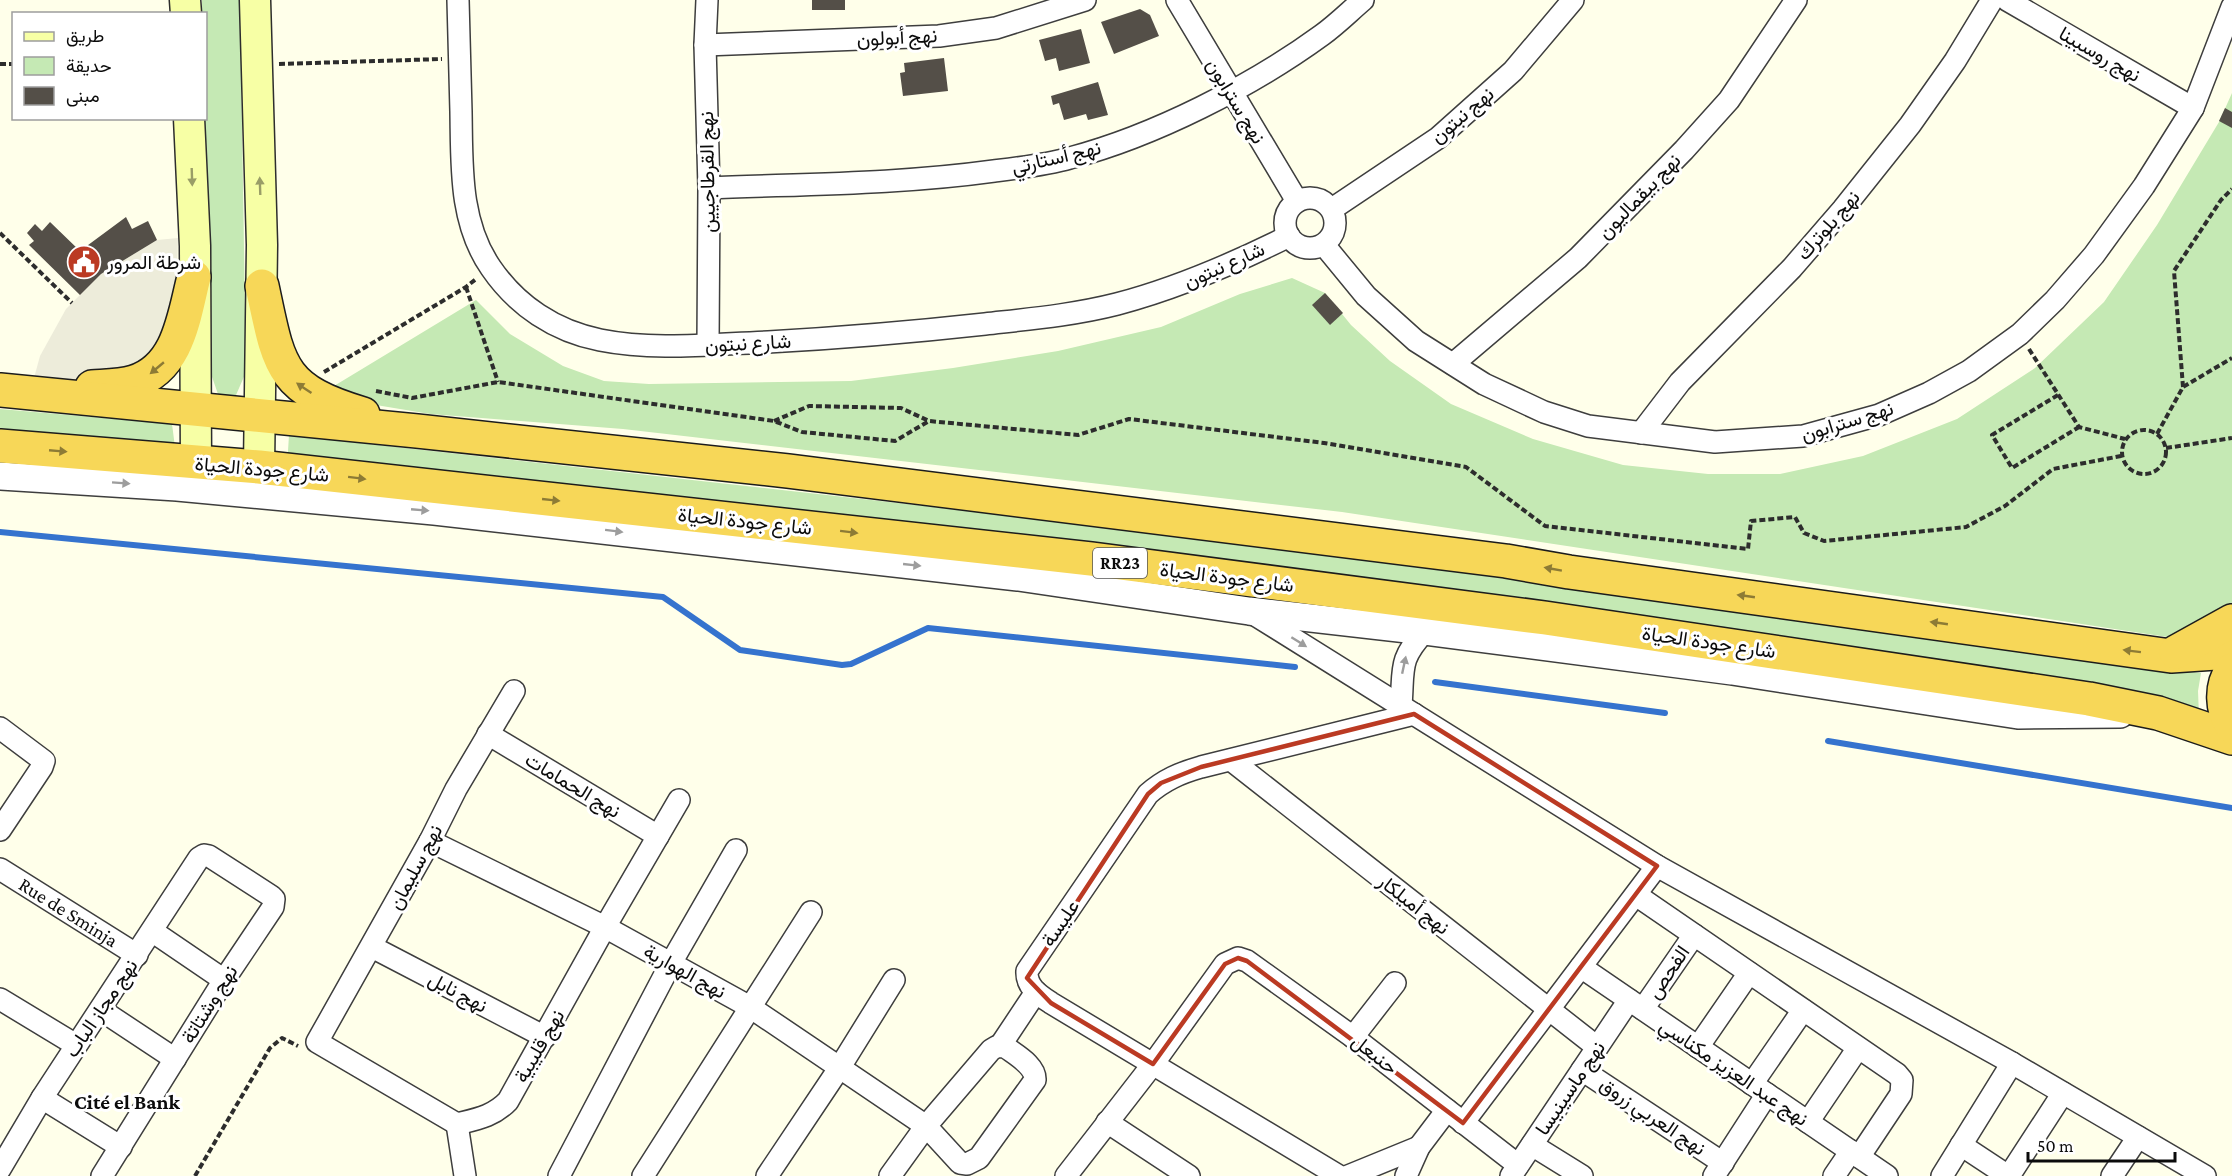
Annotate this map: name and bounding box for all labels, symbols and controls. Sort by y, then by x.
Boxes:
legend [12,12,207,120]
street label: نهج روسبينا [2054,22,2145,89]
street label: نهج أبولون [856,24,938,53]
text: طريق [66,26,104,47]
street label: نهج سترابون [1199,54,1270,149]
text: حديقة [66,56,112,76]
street label: نهج نبتون [1426,82,1500,150]
text: مبنى [66,86,100,107]
street label: نهج القرطاجيين [695,111,722,233]
street label: نهج أستارتي [1009,136,1104,184]
street label: نهج بيقماليون [1593,149,1687,245]
one-way arrow [187,167,197,186]
one-way arrow [255,177,265,196]
street label: نهج بلوترك [1792,186,1866,266]
street label: شارع نبتون [1180,237,1269,295]
public building icon: شرطة المرور [66,244,102,280]
place label: شرطة المرور [106,251,201,275]
street label: شارع نبتون [704,330,792,359]
one-way arrow [149,362,165,375]
one-way arrow [296,382,312,394]
street label: نهج سترابون [1798,397,1897,448]
one-way arrow [49,446,68,456]
street label: شارع جودة الحياة [194,452,330,489]
one-way arrow [348,474,367,483]
one-way arrow [112,479,131,488]
one-way arrow [541,495,560,505]
street label: شارع جودة الحياة [677,503,813,542]
one-way arrow [411,505,430,514]
one-way arrow [604,527,623,536]
one-way arrow [840,528,859,537]
road number: RR23 [1093,548,1147,578]
street label: شارع جودة الحياة [1158,558,1295,599]
one-way arrow [903,561,922,570]
one-way arrow [1543,564,1562,573]
one-way arrow [1736,591,1755,600]
one-way arrow [1929,618,1948,627]
street label: شارع جودة الحياة [1640,622,1777,665]
one-way arrow [1290,636,1307,647]
one-way arrow [2122,646,2141,655]
one-way arrow [1400,655,1409,674]
street label: نهج الحمامات [520,748,625,825]
street label: نهج سليمان [384,821,449,915]
street label: نهج أميلكار [1371,869,1454,941]
street label: Rue de Sminja [15,873,122,951]
street label: عليسة [1037,896,1084,951]
street label: نهج الهوارية [639,939,730,1005]
street label: الفحص [1642,941,1695,1003]
street label: نهج مجاز الباب [60,955,144,1063]
street label: نهج وشتاتة [176,961,244,1049]
street label: نهج نابل [423,967,491,1019]
street label: نهج قليبية [509,1006,571,1088]
street label: نهج عبد العزيز مكناسي [1652,1014,1812,1135]
street label: حنبعل [1347,1029,1402,1079]
street label: نهج ماسينيسا [1531,1037,1612,1141]
street label: نهج العربي زروق [1593,1073,1710,1164]
district label: Cité el Bank [74,1090,181,1114]
scale bar [2028,1125,2175,1163]
text: 50 m [2037,1136,2074,1156]

